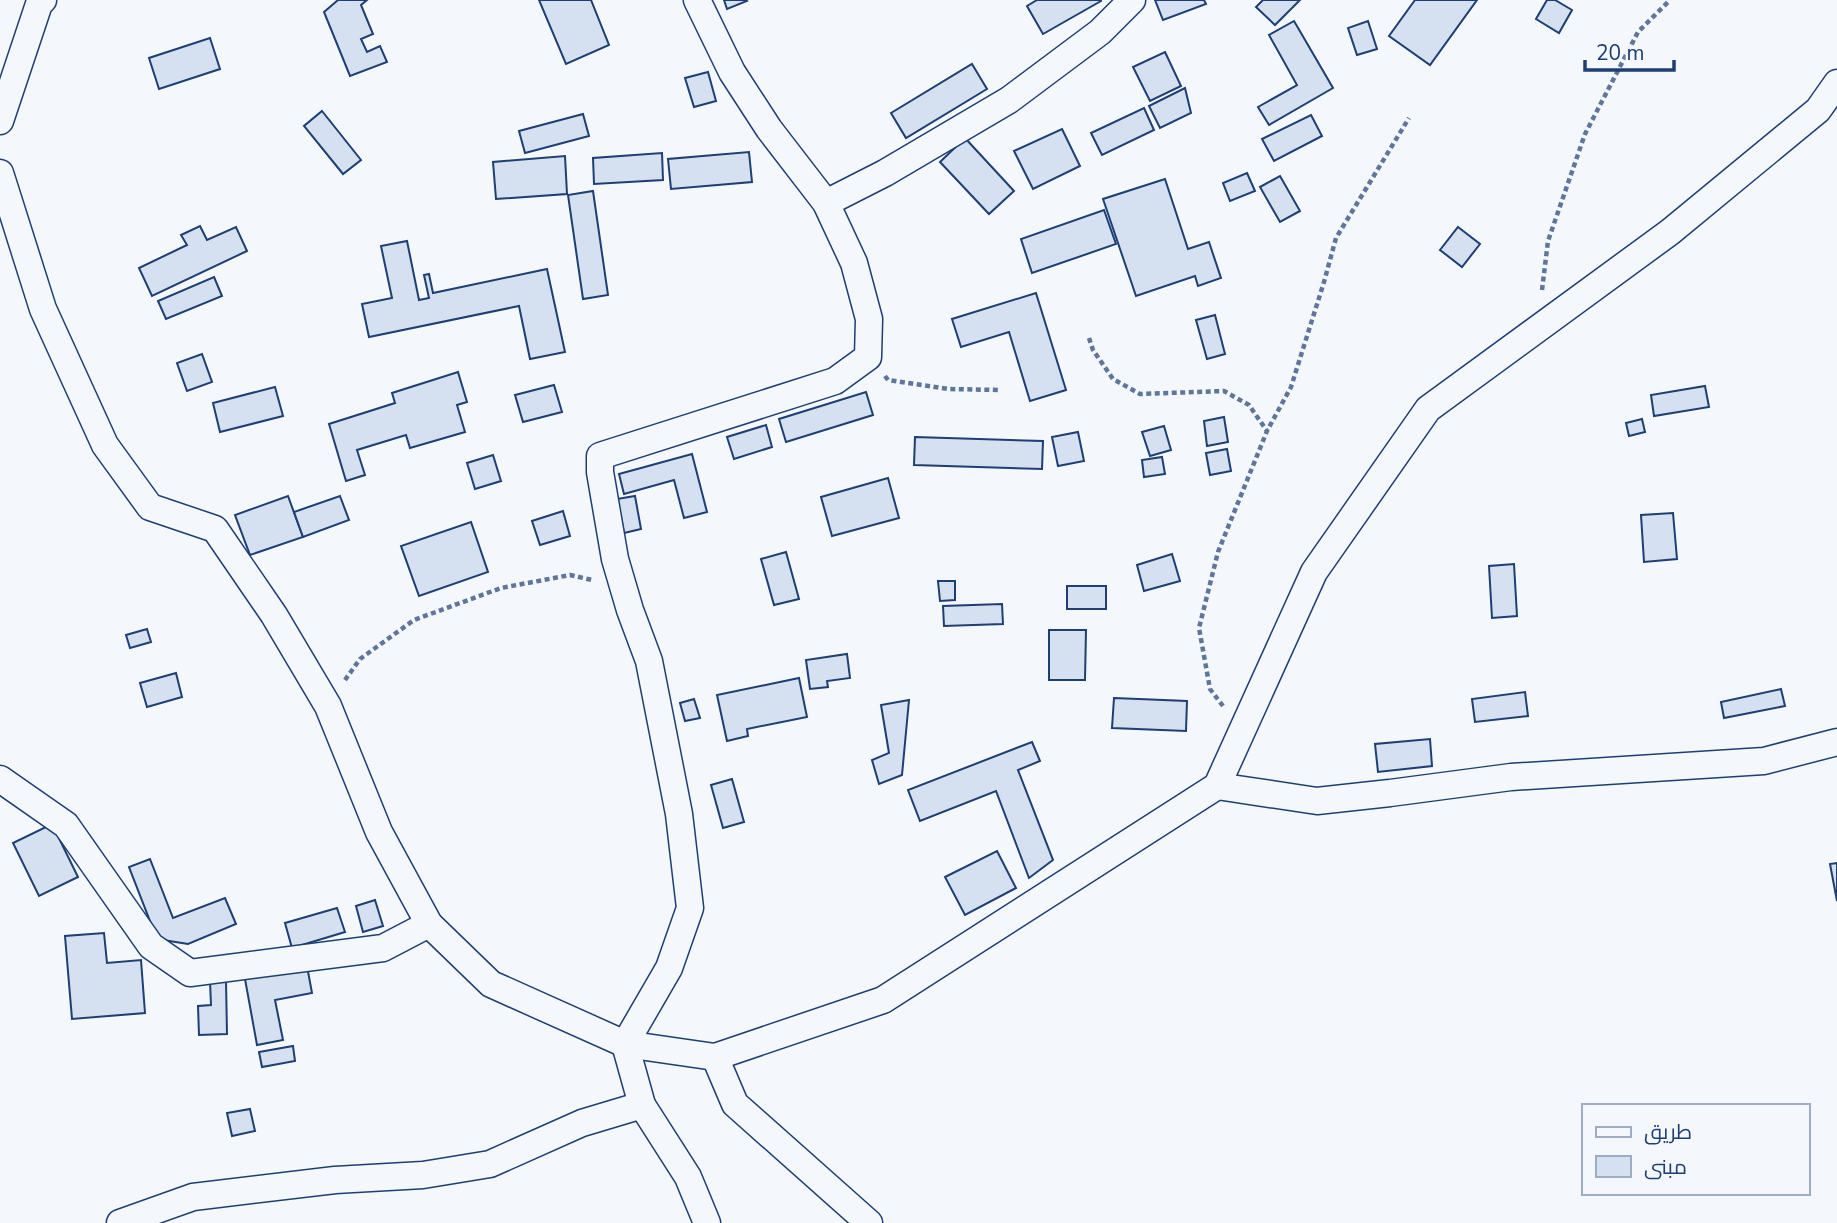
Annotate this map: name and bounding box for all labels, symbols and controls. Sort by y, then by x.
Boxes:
scale bar [1585,28,1674,72]
text: 20 m [1596,39,1645,67]
legend [1582,1104,1809,1195]
text: طريق [1644,1118,1692,1146]
text: مبنى [1644,1153,1687,1181]

